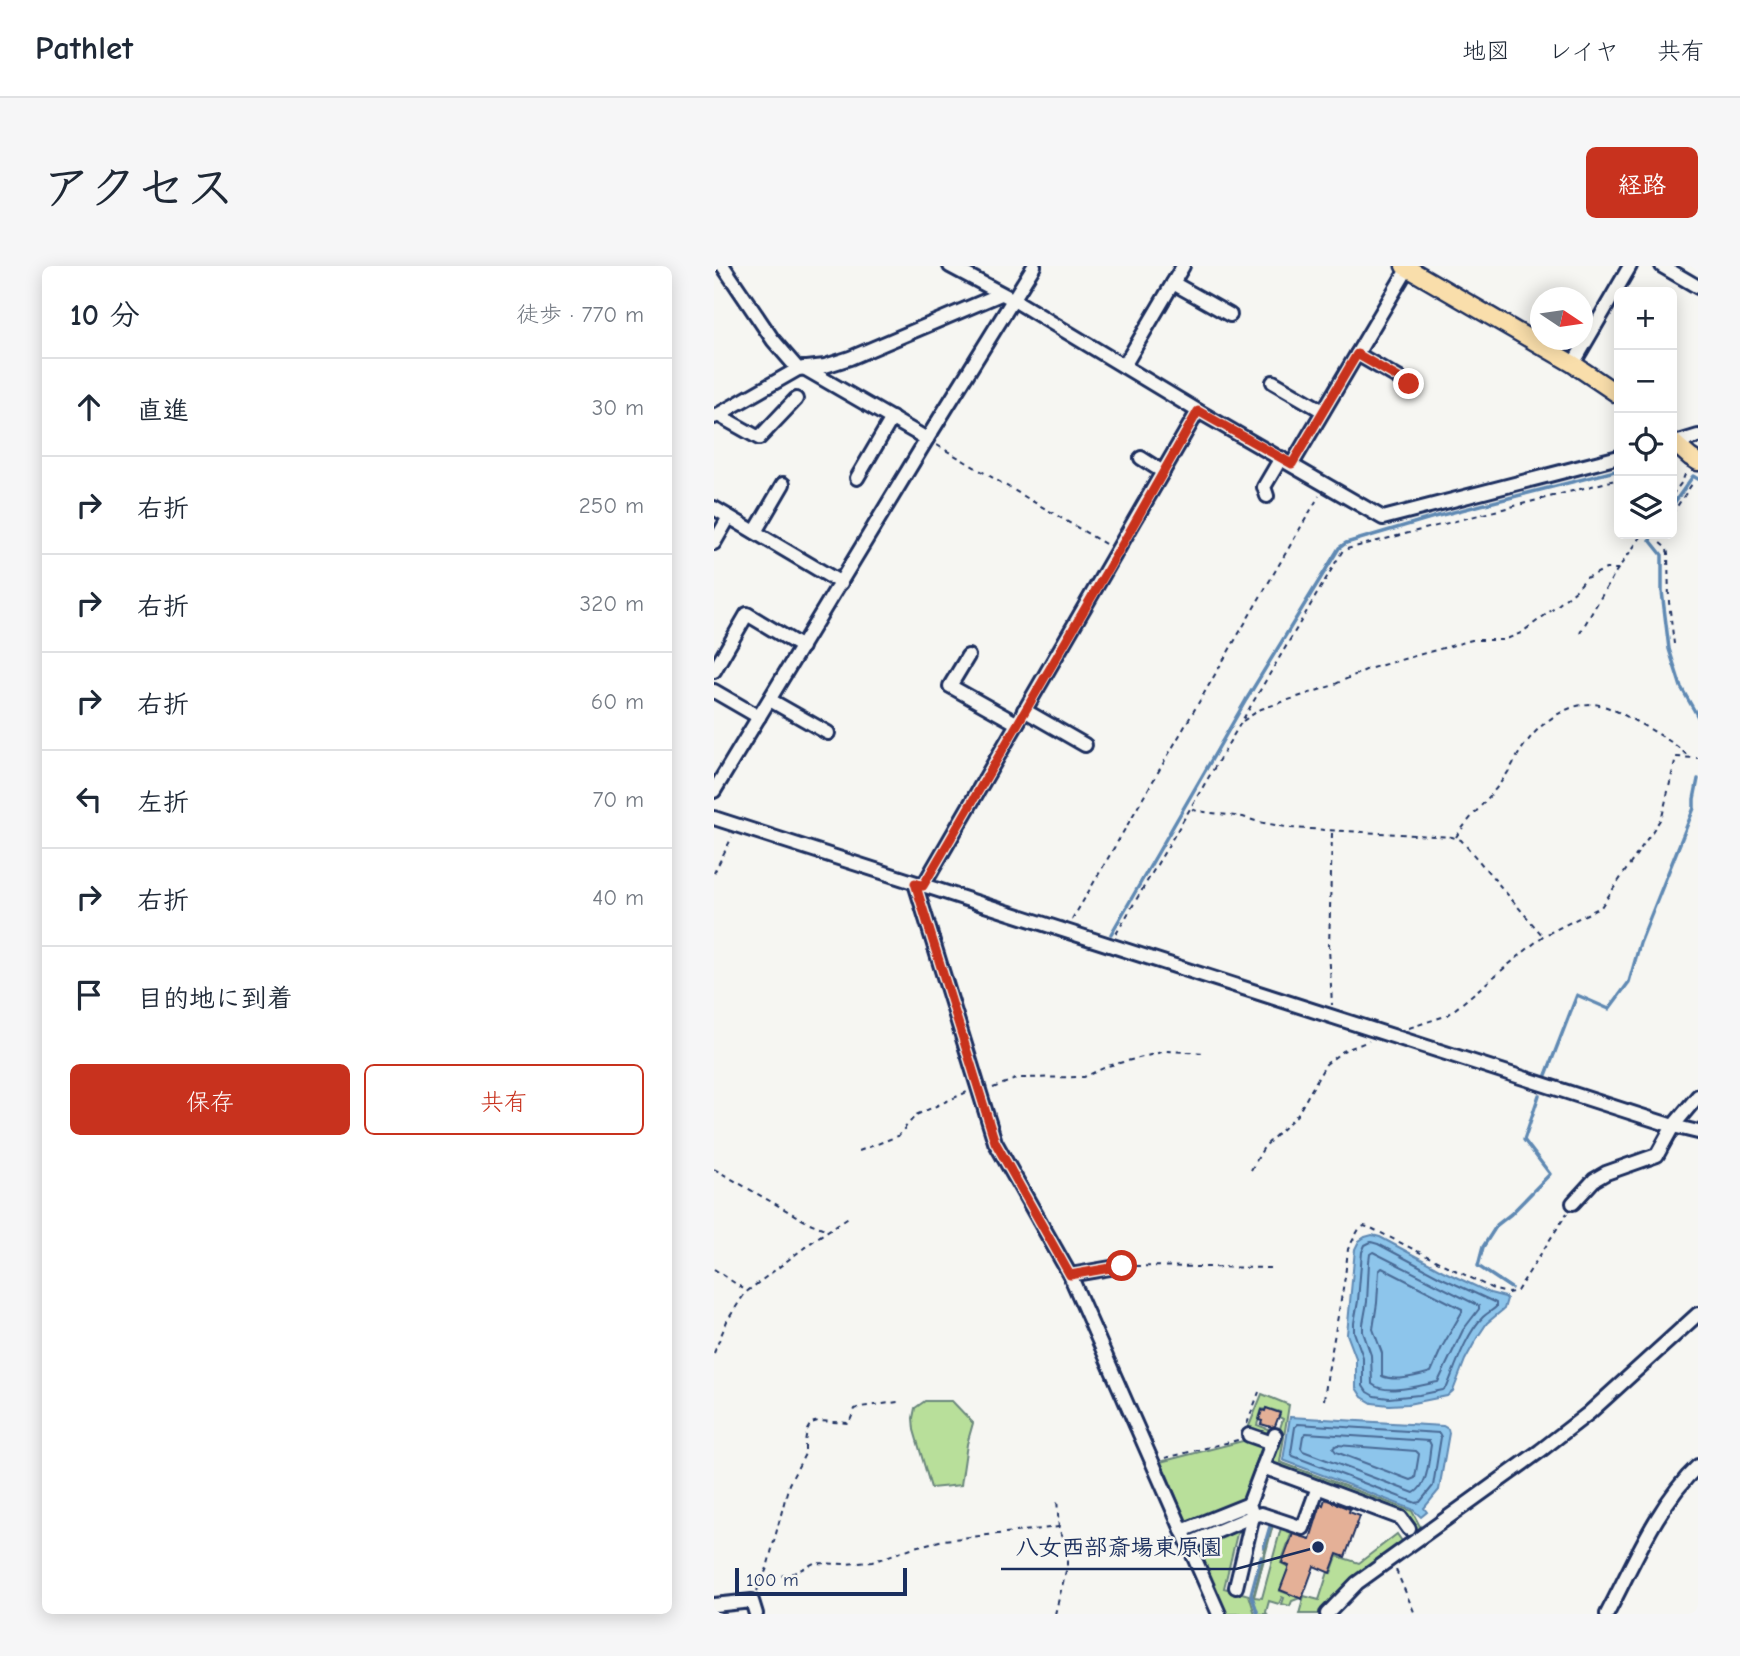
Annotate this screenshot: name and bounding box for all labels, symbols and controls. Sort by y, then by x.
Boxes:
text: Pathlet [35,29,133,67]
text: 地図 [1462,37,1510,65]
text: レイヤ [1548,37,1619,65]
text: 共有 [1657,37,1705,65]
button: 経路 [1586,147,1698,218]
text: アクセス [42,160,235,216]
north arrow [1530,287,1593,350]
map controls [1614,287,1677,539]
button: + [1614,287,1677,350]
text: 10 分 [70,298,140,333]
text: 徒歩 · 770 m [516,301,644,328]
button: − [1614,350,1677,413]
route end [1393,368,1424,399]
icon: ahead [70,388,108,426]
text: 30 m [592,394,644,421]
text: 直進 [137,396,189,426]
button: locate [1614,413,1677,476]
button: layers [1614,476,1677,539]
icon: right [70,486,108,524]
text: 250 m [579,492,644,519]
text: 右折 [137,494,189,524]
icon: right [70,584,108,622]
text: 320 m [580,590,644,617]
text: 右折 [137,592,189,622]
icon: right [70,682,108,720]
text: 60 m [591,688,644,715]
text: 右折 [137,690,189,720]
icon: left [70,780,108,818]
text: 70 m [592,786,644,813]
text: 左折 [137,788,189,818]
icon: right [70,878,108,916]
text: 40 m [592,884,644,911]
text: 右折 [137,886,189,916]
icon: arrive [70,976,108,1014]
text: 目的地に到着 [137,984,293,1014]
button: 保存 [70,1064,350,1135]
button: 共有 [364,1064,644,1135]
route start [1106,1250,1137,1281]
callout: 八女西部斎場東原園 [1001,1525,1236,1569]
text: 八女西部斎場東原園 [1016,1534,1223,1561]
scale bar [735,1565,906,1597]
text: 100 m [746,1569,799,1591]

